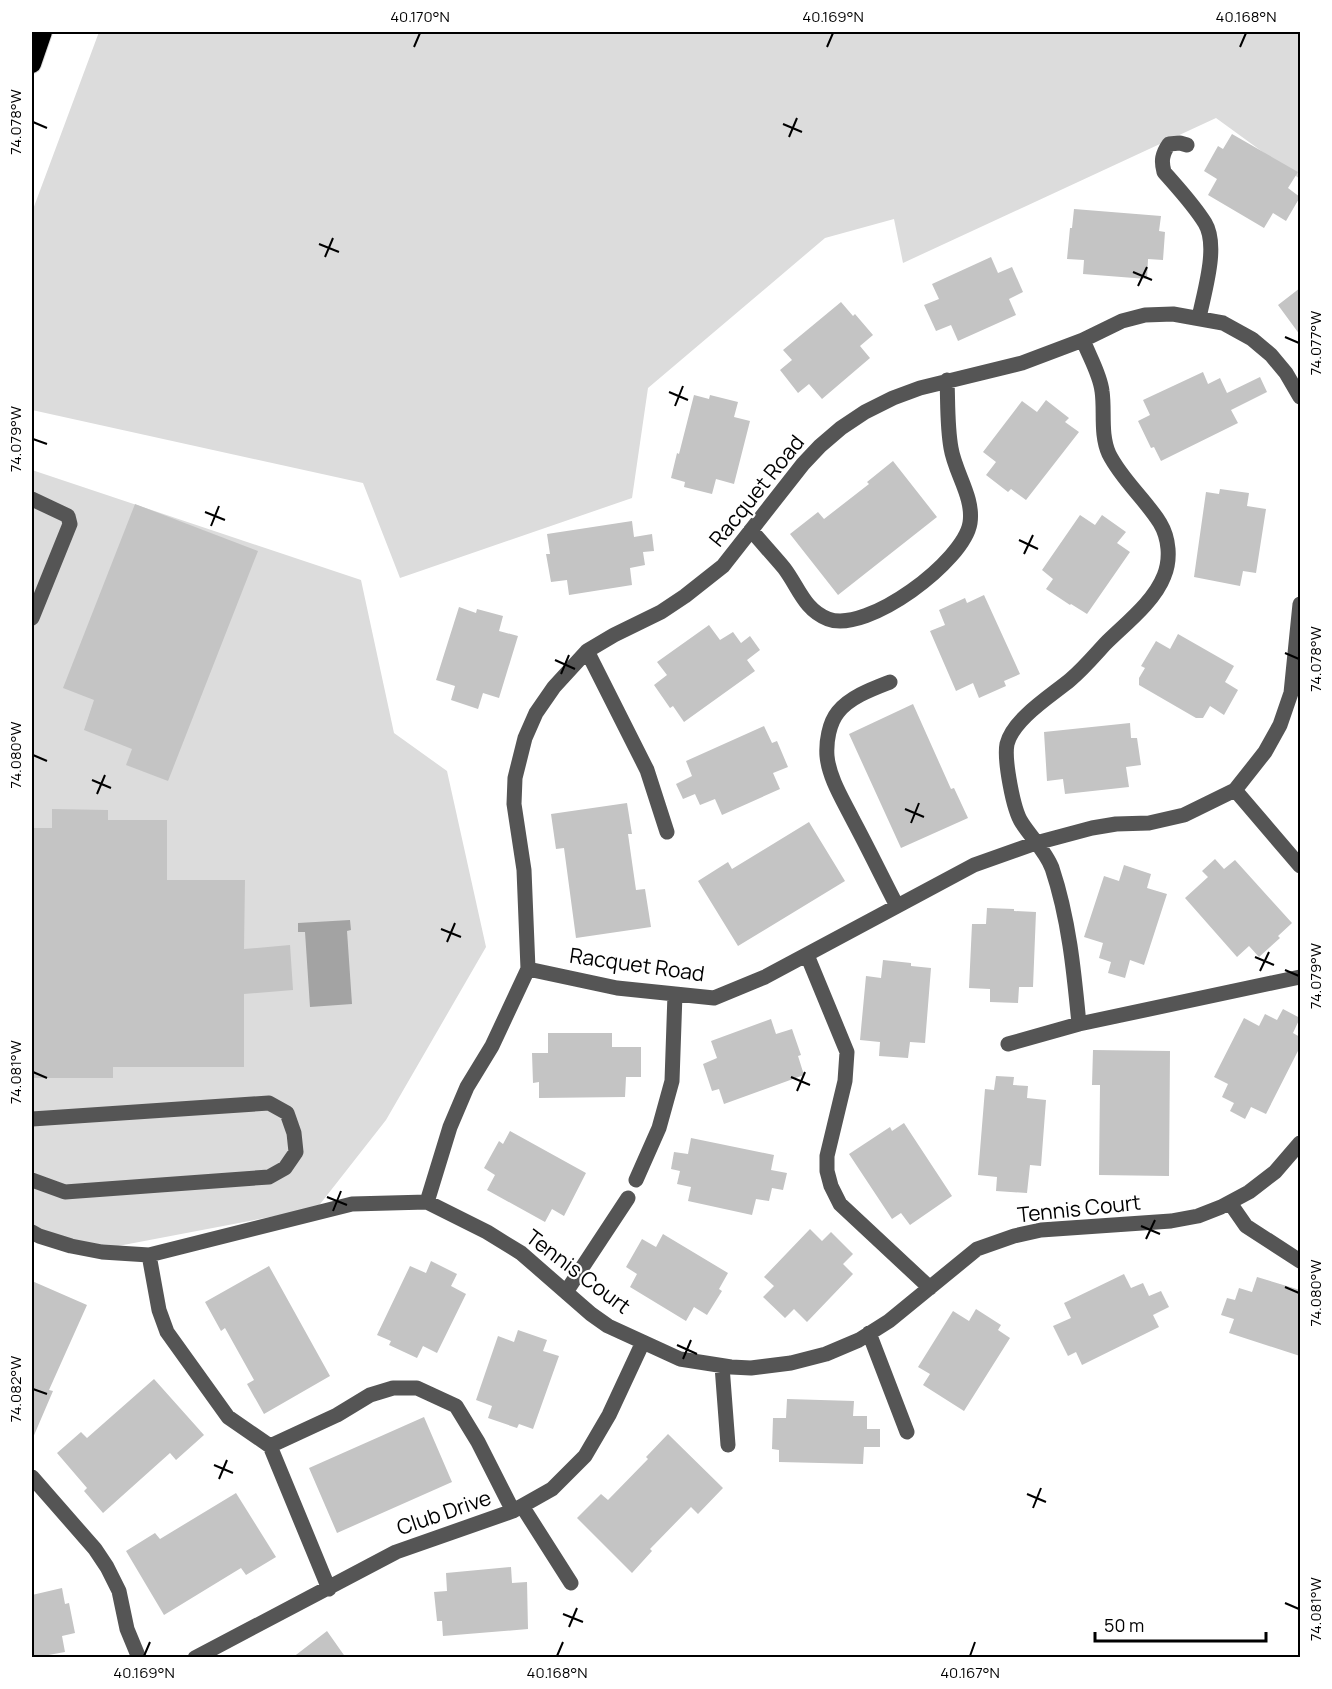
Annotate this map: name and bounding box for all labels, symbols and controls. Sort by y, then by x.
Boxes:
text: 40.170°N [390,6,450,27]
text: 40.169°N [802,6,864,27]
text: 40.168°N [1216,6,1276,27]
text: 74.078°W [5,89,26,155]
text: 74.077°W [1305,311,1326,375]
text: 74.079°W [5,406,26,472]
street label: Racquet Road [703,429,810,552]
text: 74.078°W [1305,626,1326,692]
text: 74.080°W [5,721,26,789]
street label: Racquet Road [568,941,706,987]
text: 74.079°W [1305,943,1326,1009]
text: 74.081°W [5,1040,26,1104]
street label: Tennis Court [1016,1188,1142,1228]
street label: Tennis Court [521,1223,636,1320]
text: 74.080°W [1305,1259,1326,1327]
text: 74.082°W [5,1356,26,1422]
street label: Club Drive [393,1483,495,1541]
text: 74.081°W [1305,1577,1326,1641]
scale bar [1095,1605,1266,1643]
text: 50 m [1104,1613,1144,1637]
text: 40.169°N [113,1662,175,1683]
text: 40.168°N [527,1662,587,1683]
text: 40.167°N [940,1662,1000,1683]

